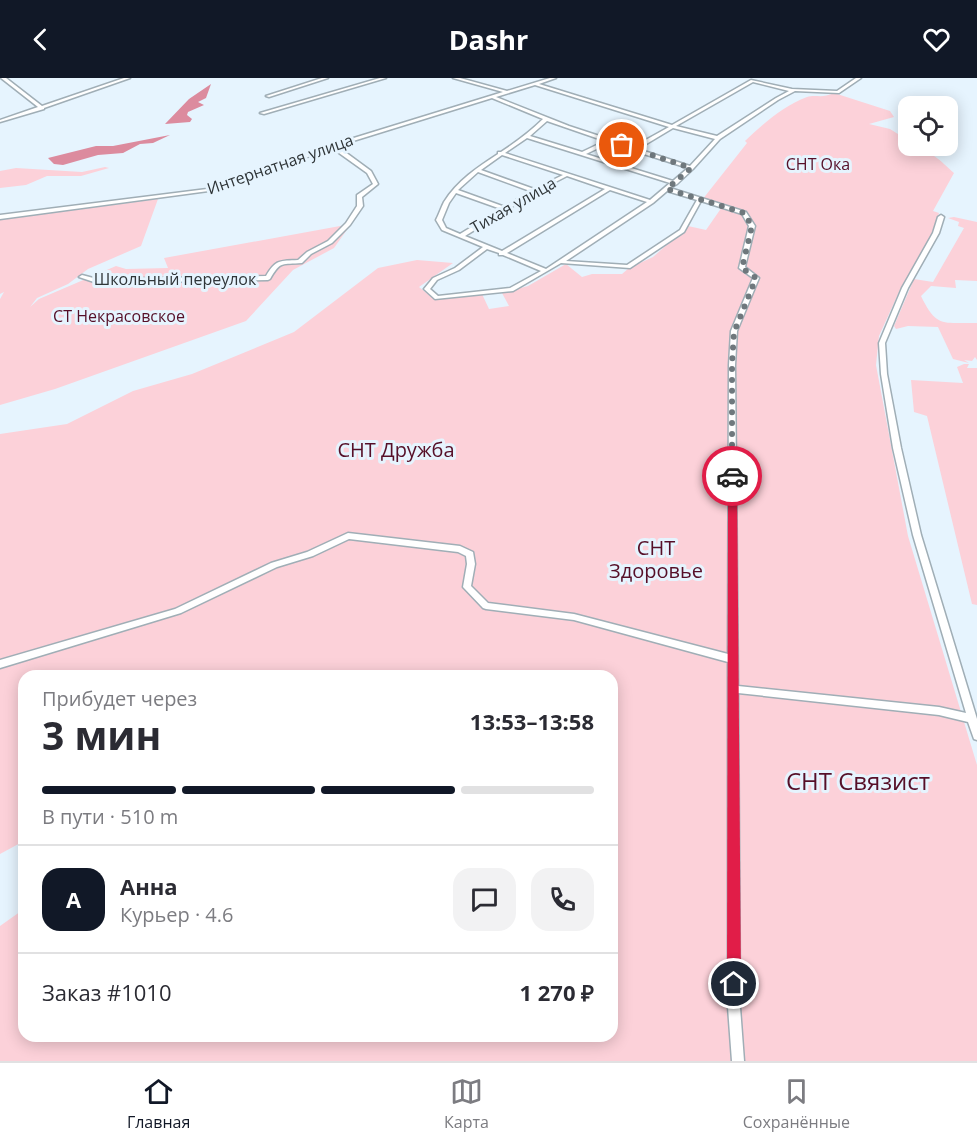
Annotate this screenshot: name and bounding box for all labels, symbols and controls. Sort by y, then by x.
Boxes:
text: Dashr [449,21,528,58]
icon: back [24,23,57,56]
icon: heart [920,23,953,56]
map controls [898,96,958,156]
button: locate [898,96,958,156]
pin [596,119,647,170]
icon: bag [605,128,638,161]
street label: Интернатная улица [204,129,356,199]
park label: СНТ Ока [786,153,850,175]
street label: Тихая улица [466,172,560,238]
street label: Школьный переулок [94,268,257,290]
park label: СТ Некрасовское [53,305,185,327]
park label: СНТ Дружба [337,436,455,463]
courier [702,446,762,506]
icon: car [716,460,749,493]
park label: СНТ Здоровье [609,534,703,584]
text: Прибудет через [42,685,197,712]
text: 13:53–13:58 [470,706,594,736]
text: 3 мин [42,708,161,761]
park label: СНТ Связист [786,764,930,797]
text: В пути · 510 m [42,803,178,830]
button: chat [453,868,516,931]
button: phone [531,868,594,931]
text: Анна [120,871,178,901]
text: А [66,884,81,914]
text: Курьер · 4.6 [120,901,234,928]
pin [708,958,759,1009]
icon: home [717,967,750,1000]
text: Заказ #1010 [42,977,172,1007]
text: 1 270 ₽ [519,977,594,1007]
tab: Главная [127,1075,190,1133]
tab: Карта [444,1075,489,1133]
tab: Сохранённые [743,1075,850,1133]

